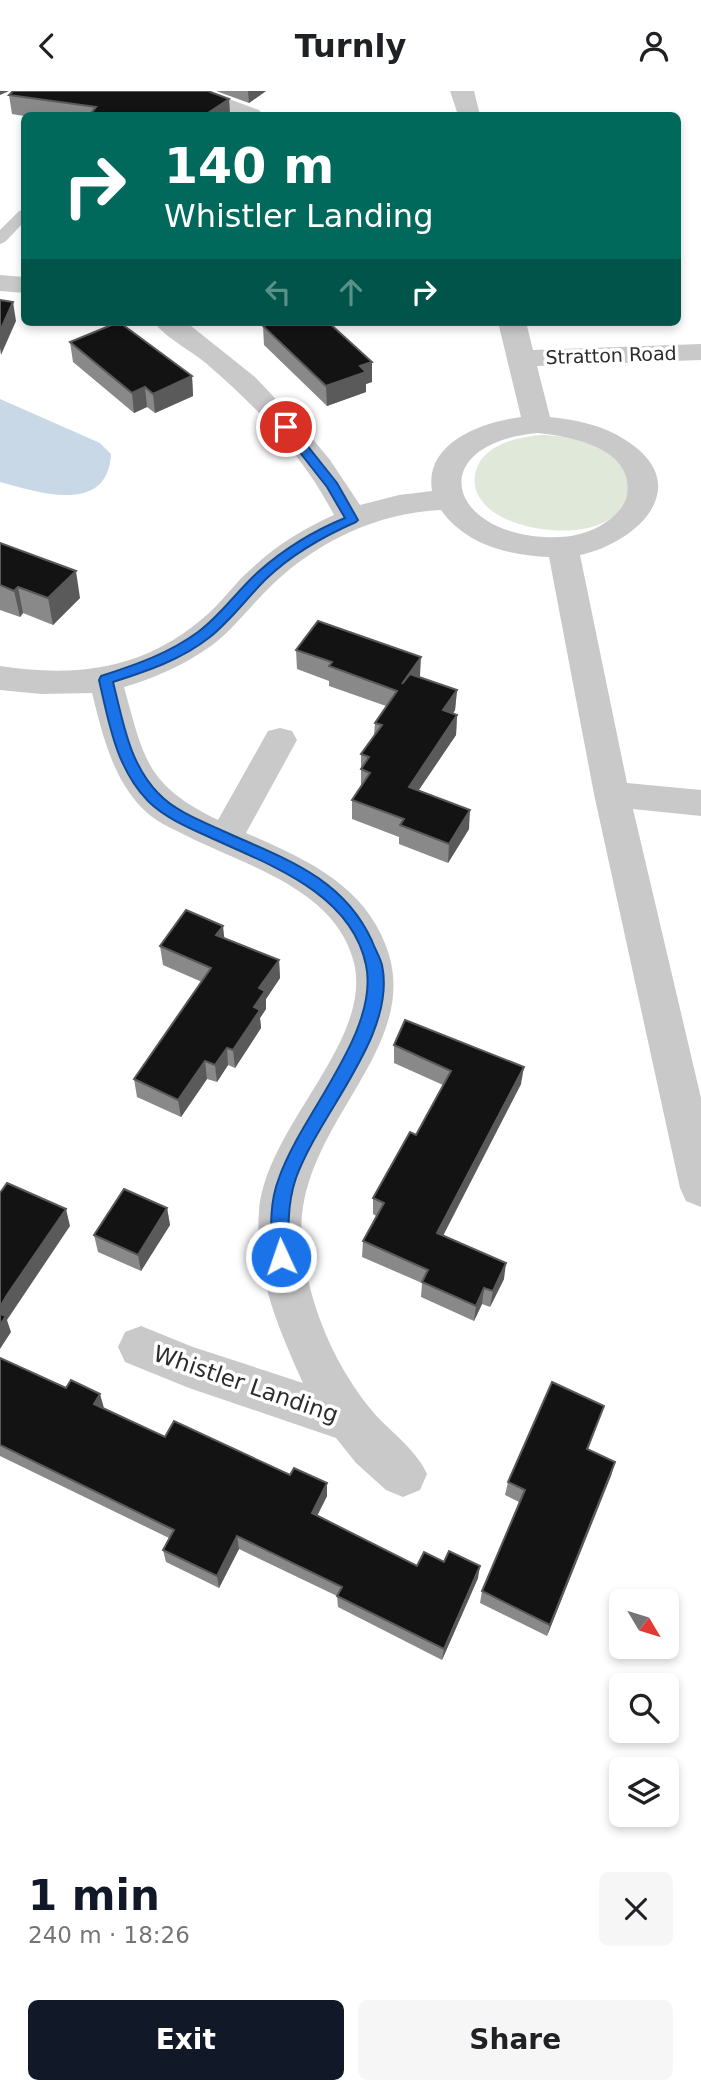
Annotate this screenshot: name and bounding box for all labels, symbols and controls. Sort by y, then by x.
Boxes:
icon: back [28,27,66,65]
text: Turnly [295,27,406,65]
icon: person [635,27,673,65]
text: 140 m [164,138,334,195]
icon: right [49,140,140,231]
text: Whistler Landing [164,197,433,235]
icon: left [259,273,297,311]
icon: ahead [332,273,370,311]
icon: right [405,273,443,311]
street label: Stratton Road [545,342,677,368]
pin [256,397,316,457]
icon: arrive [267,408,305,446]
position arrow [244,1220,318,1294]
street label: Whistler Landing [150,1340,342,1428]
north arrow [609,1589,679,1659]
map controls [609,1589,679,1827]
button: search [609,1673,679,1743]
button: layers [609,1757,679,1827]
text: 1 min [28,1871,160,1920]
button: close [599,1872,673,1946]
text: 240 m · 18:26 [28,1922,190,1948]
button: Exit [28,2000,344,2080]
button: Share [358,2000,673,2080]

